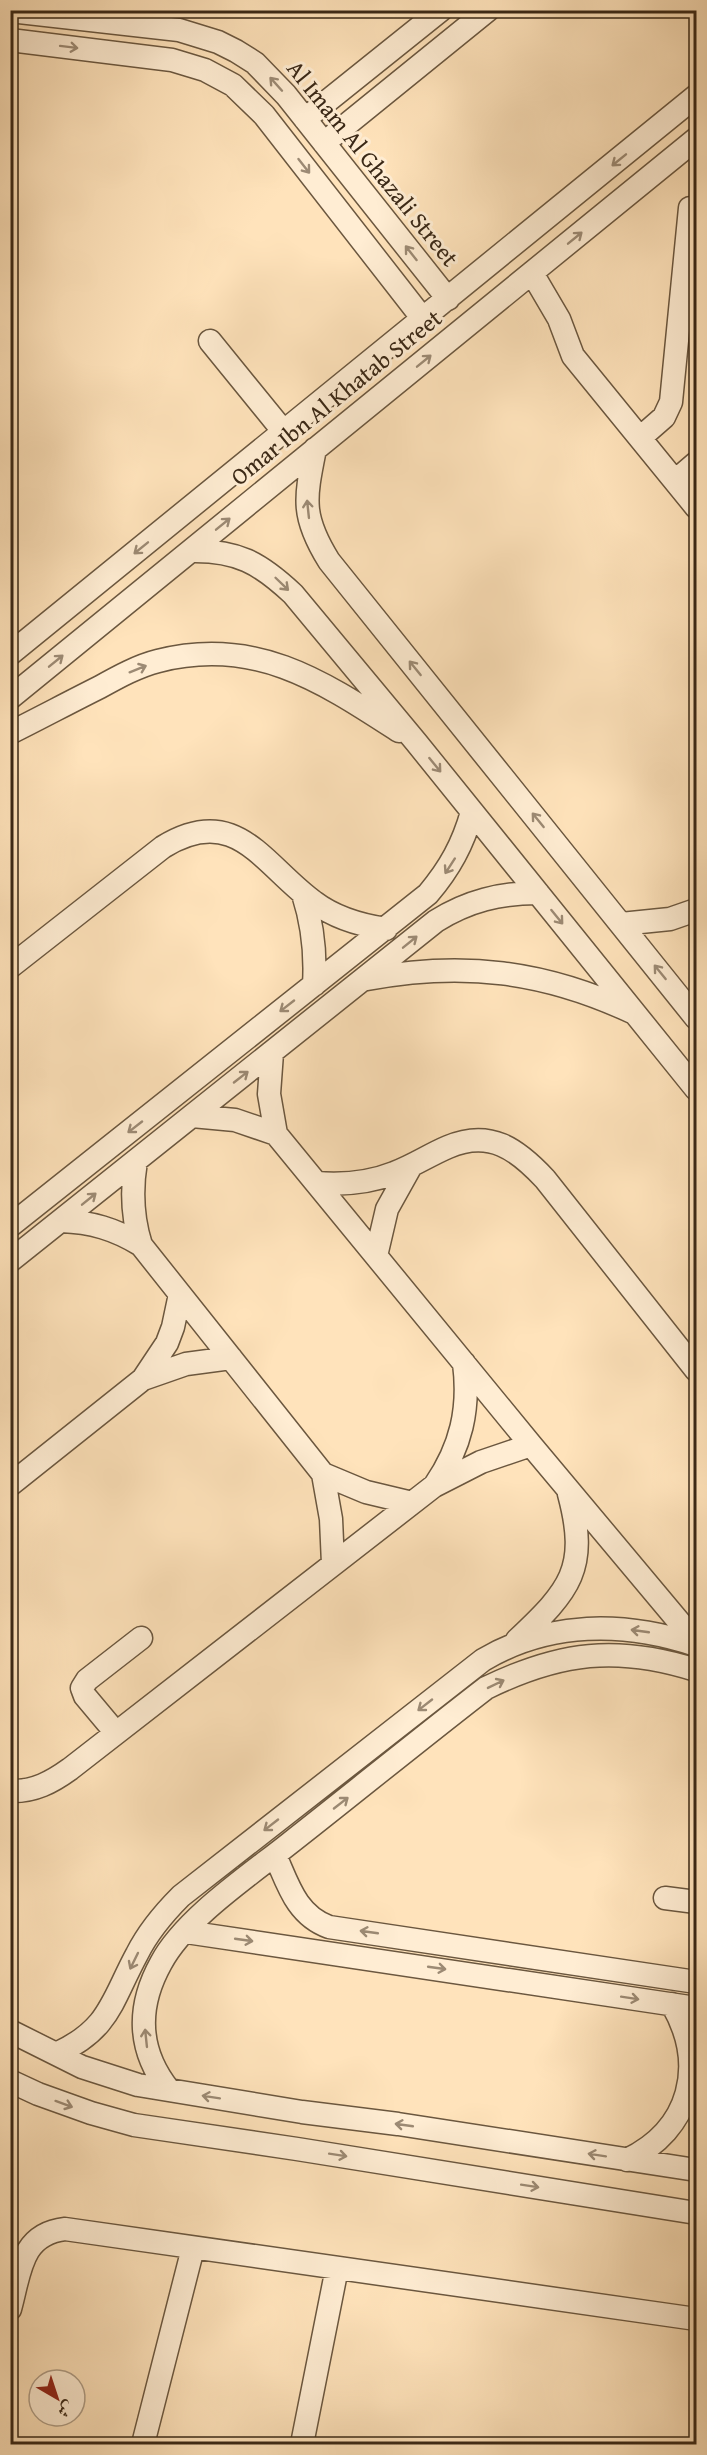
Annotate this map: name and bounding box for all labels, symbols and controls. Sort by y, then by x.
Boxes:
one-way arrow [58,42,78,53]
street label: Al Imam Al Ghazali Street [279,52,468,274]
one-way arrow [269,77,283,92]
one-way arrow [611,153,627,166]
one-way arrow [298,158,311,174]
one-way arrow [567,232,583,245]
one-way arrow [405,245,418,261]
street label: Omar Ibn Al Khatab Street [223,300,450,493]
one-way arrow [415,355,431,368]
one-way arrow [302,499,313,519]
one-way arrow [215,518,231,531]
one-way arrow [134,541,150,554]
one-way arrow [274,577,289,591]
one-way arrow [48,654,64,667]
one-way arrow [409,661,422,677]
one-way arrow [128,663,147,674]
one-way arrow [428,757,441,773]
one-way arrow [531,812,544,828]
one-way arrow [444,857,457,874]
one-way arrow [551,909,564,925]
one-way arrow [402,935,418,948]
one-way arrow [653,964,666,980]
one-way arrow [280,1000,296,1013]
one-way arrow [233,1070,249,1083]
one-way arrow [127,1121,143,1134]
one-way arrow [81,1192,97,1205]
one-way arrow [630,1625,650,1636]
one-way arrow [486,1677,504,1689]
one-way arrow [417,1699,433,1712]
one-way arrow [333,1796,349,1809]
one-way arrow [263,1819,279,1832]
one-way arrow [359,1927,379,1938]
one-way arrow [234,1934,253,1945]
one-way arrow [127,1951,139,1969]
one-way arrow [426,1963,446,1974]
one-way arrow [619,1992,639,2003]
one-way arrow [140,2029,151,2049]
one-way arrow [202,2092,222,2103]
one-way arrow [54,2099,73,2110]
one-way arrow [395,2120,415,2131]
one-way arrow [327,2150,347,2161]
one-way arrow [588,2150,607,2161]
one-way arrow [520,2181,540,2192]
north arrow [27,2368,87,2428]
text: ش [53,2395,80,2424]

